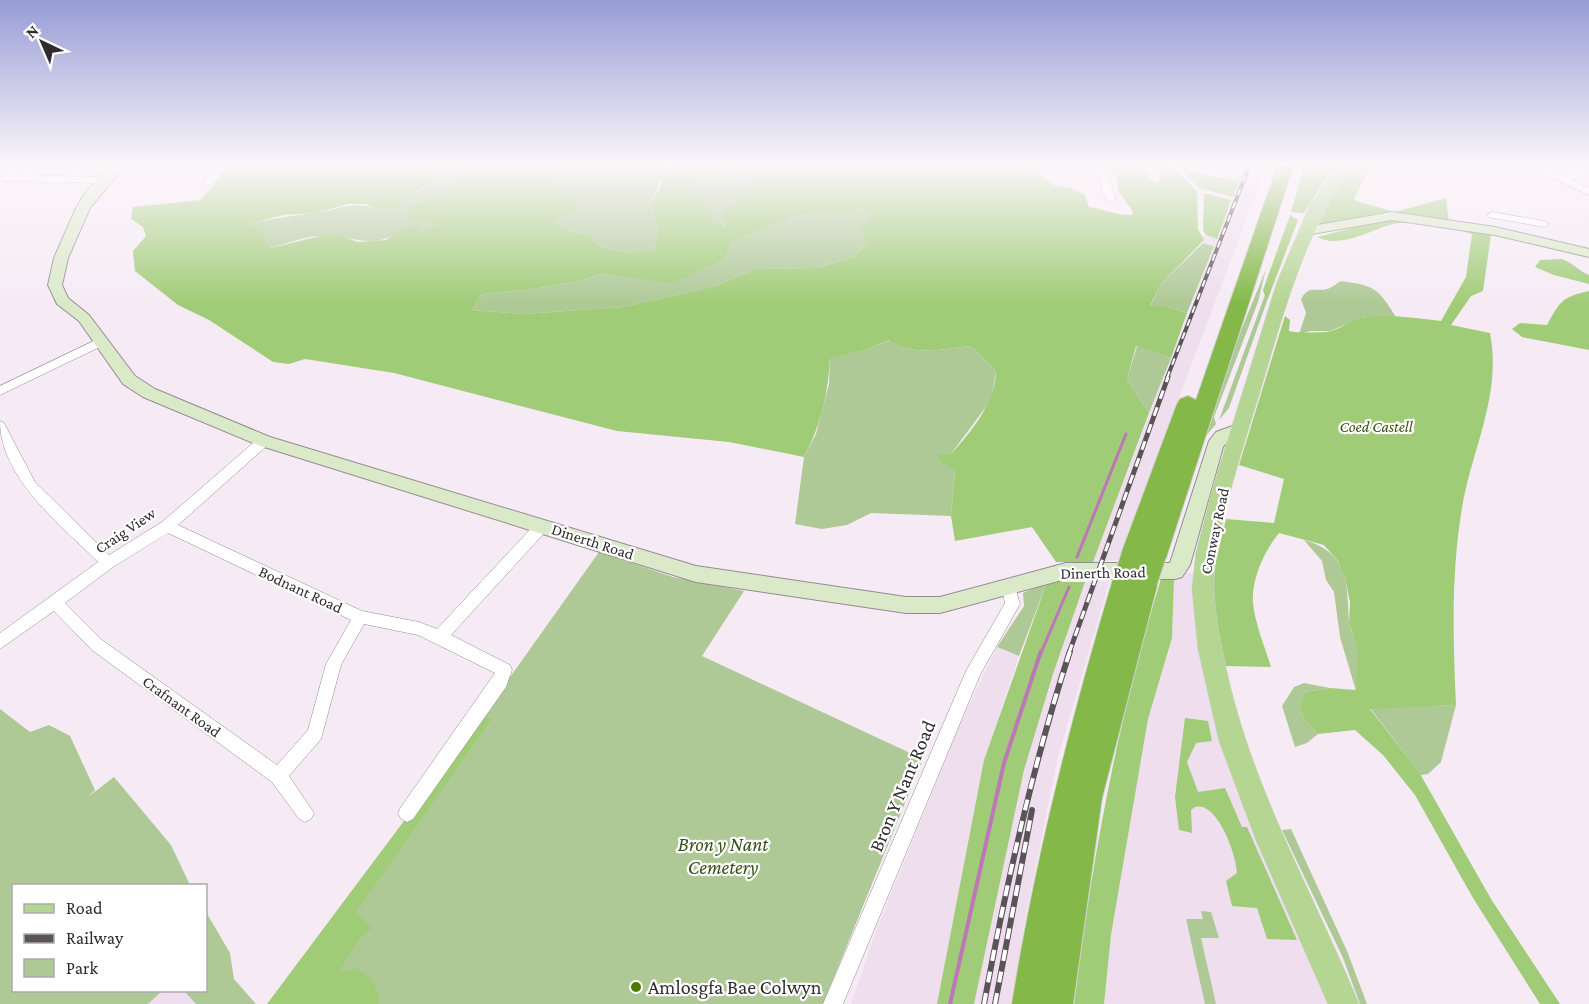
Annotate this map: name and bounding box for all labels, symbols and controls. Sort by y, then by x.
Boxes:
north arrow [12,12,72,72]
text: N [22,22,42,41]
park label: Coed Castell [1339,418,1414,435]
street label: Conway Road [1197,486,1233,576]
street label: Craig View [92,504,159,558]
street label: Dinerth Road [550,520,637,563]
street label: Bodnant Road [256,563,346,617]
street label: Dinerth Road [1060,563,1146,582]
street label: Crafnant Road [139,672,224,741]
street label: Bron Y Nant Road [864,717,940,855]
park label: Bron y Nant Cemetery [678,833,769,879]
legend [12,884,207,992]
text: Road [66,898,103,918]
text: Railway [66,928,124,948]
text: Park [66,958,98,978]
place label: Amlosgfa Bae Colwyn [648,976,822,999]
marker: Amlosgfa Bae Colwyn [629,980,643,994]

